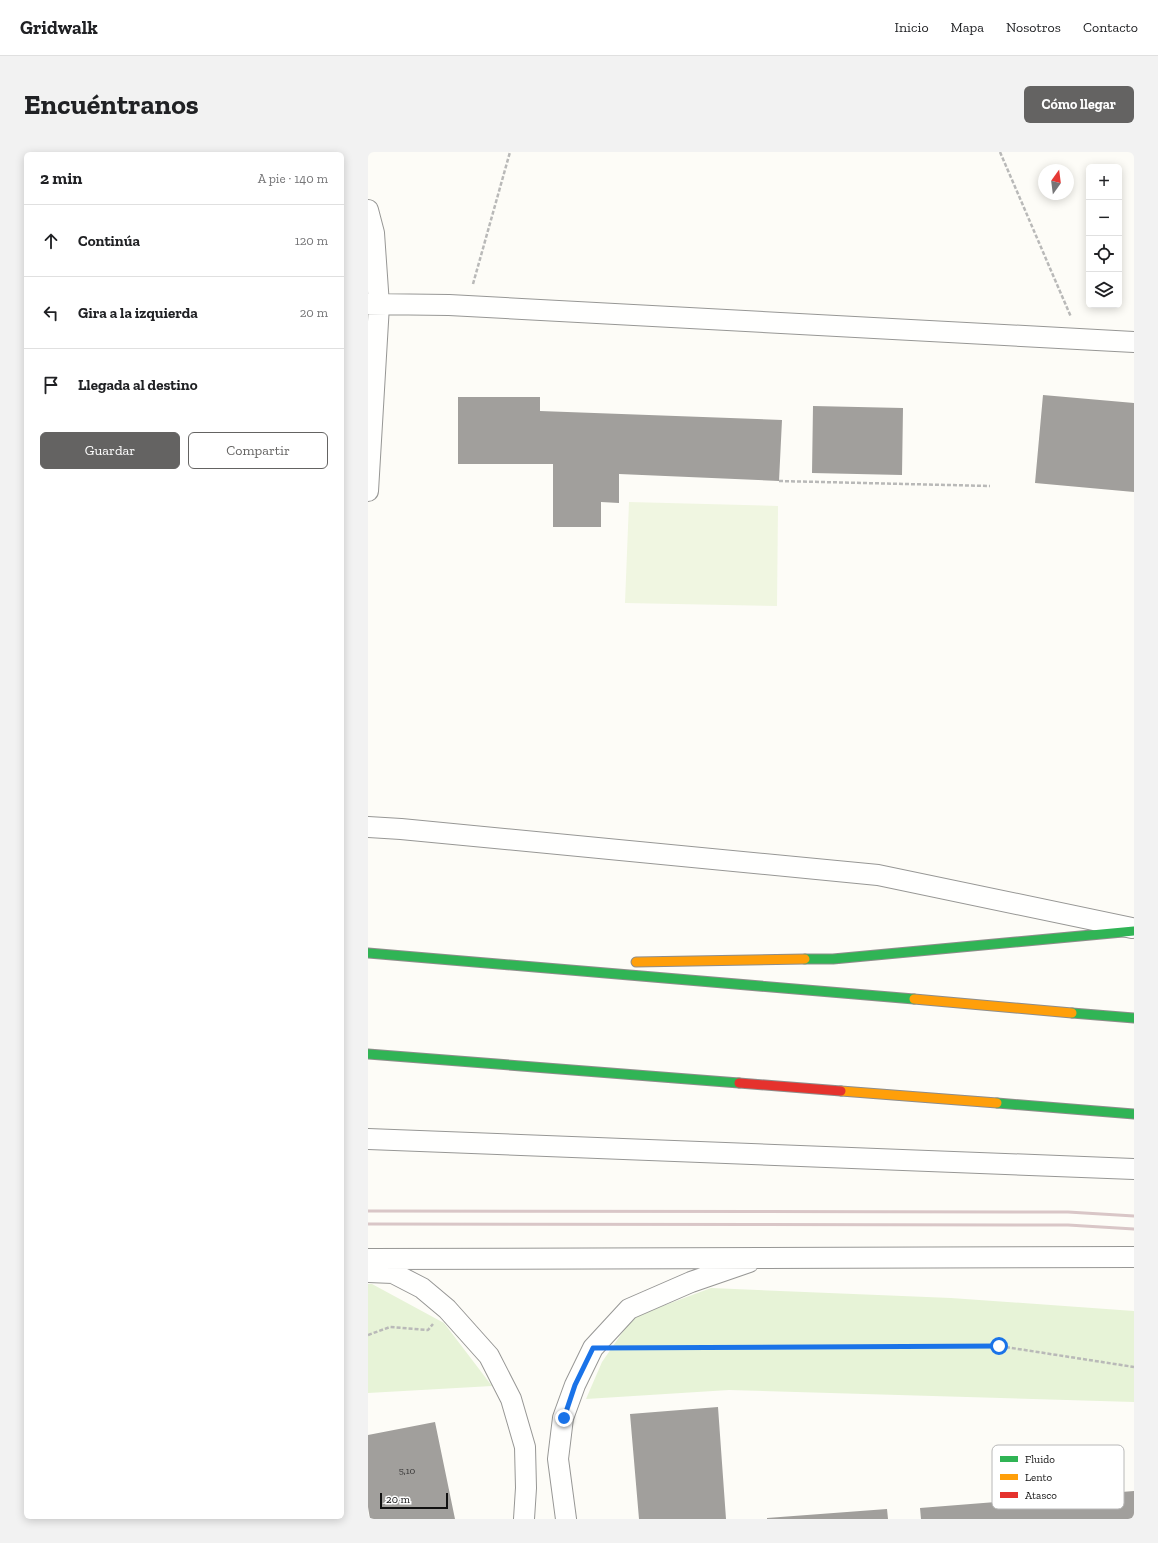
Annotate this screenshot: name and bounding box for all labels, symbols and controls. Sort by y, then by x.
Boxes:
text: Gridwalk [20,16,98,39]
text: Inicio [895,19,929,36]
text: Mapa [951,19,984,36]
text: Nosotros [1006,19,1061,36]
text: Contacto [1083,19,1138,36]
button: Cómo llegar [1024,86,1134,123]
text: Encuéntranos [24,88,199,121]
north arrow [1038,164,1074,200]
map controls [1086,164,1122,308]
button: + [1086,164,1122,200]
text: 2 min [40,168,82,188]
text: A pie · 140 m [258,171,328,186]
button: − [1086,200,1122,236]
icon: ahead [40,230,62,252]
text: Continúa [78,232,140,250]
text: 120 m [295,233,328,248]
button: locate [1086,236,1122,272]
button: layers [1086,272,1122,308]
icon: left [40,302,62,324]
text: Gira a la izquierda [78,304,198,322]
text: 20 m [300,305,328,320]
icon: arrive [40,374,62,396]
text: Llegada al destino [78,376,198,394]
button: Guardar [40,432,180,469]
button: Compartir [188,432,328,469]
route start [990,1337,1008,1355]
route end [555,1409,573,1427]
legend [992,1445,1124,1509]
text: Fluido [1025,1453,1055,1466]
house number: 5,10 [399,1465,416,1477]
text: Lento [1025,1471,1053,1484]
text: Atasco [1025,1489,1057,1502]
scale bar [380,1491,448,1510]
text: 20 m [386,1493,410,1506]

